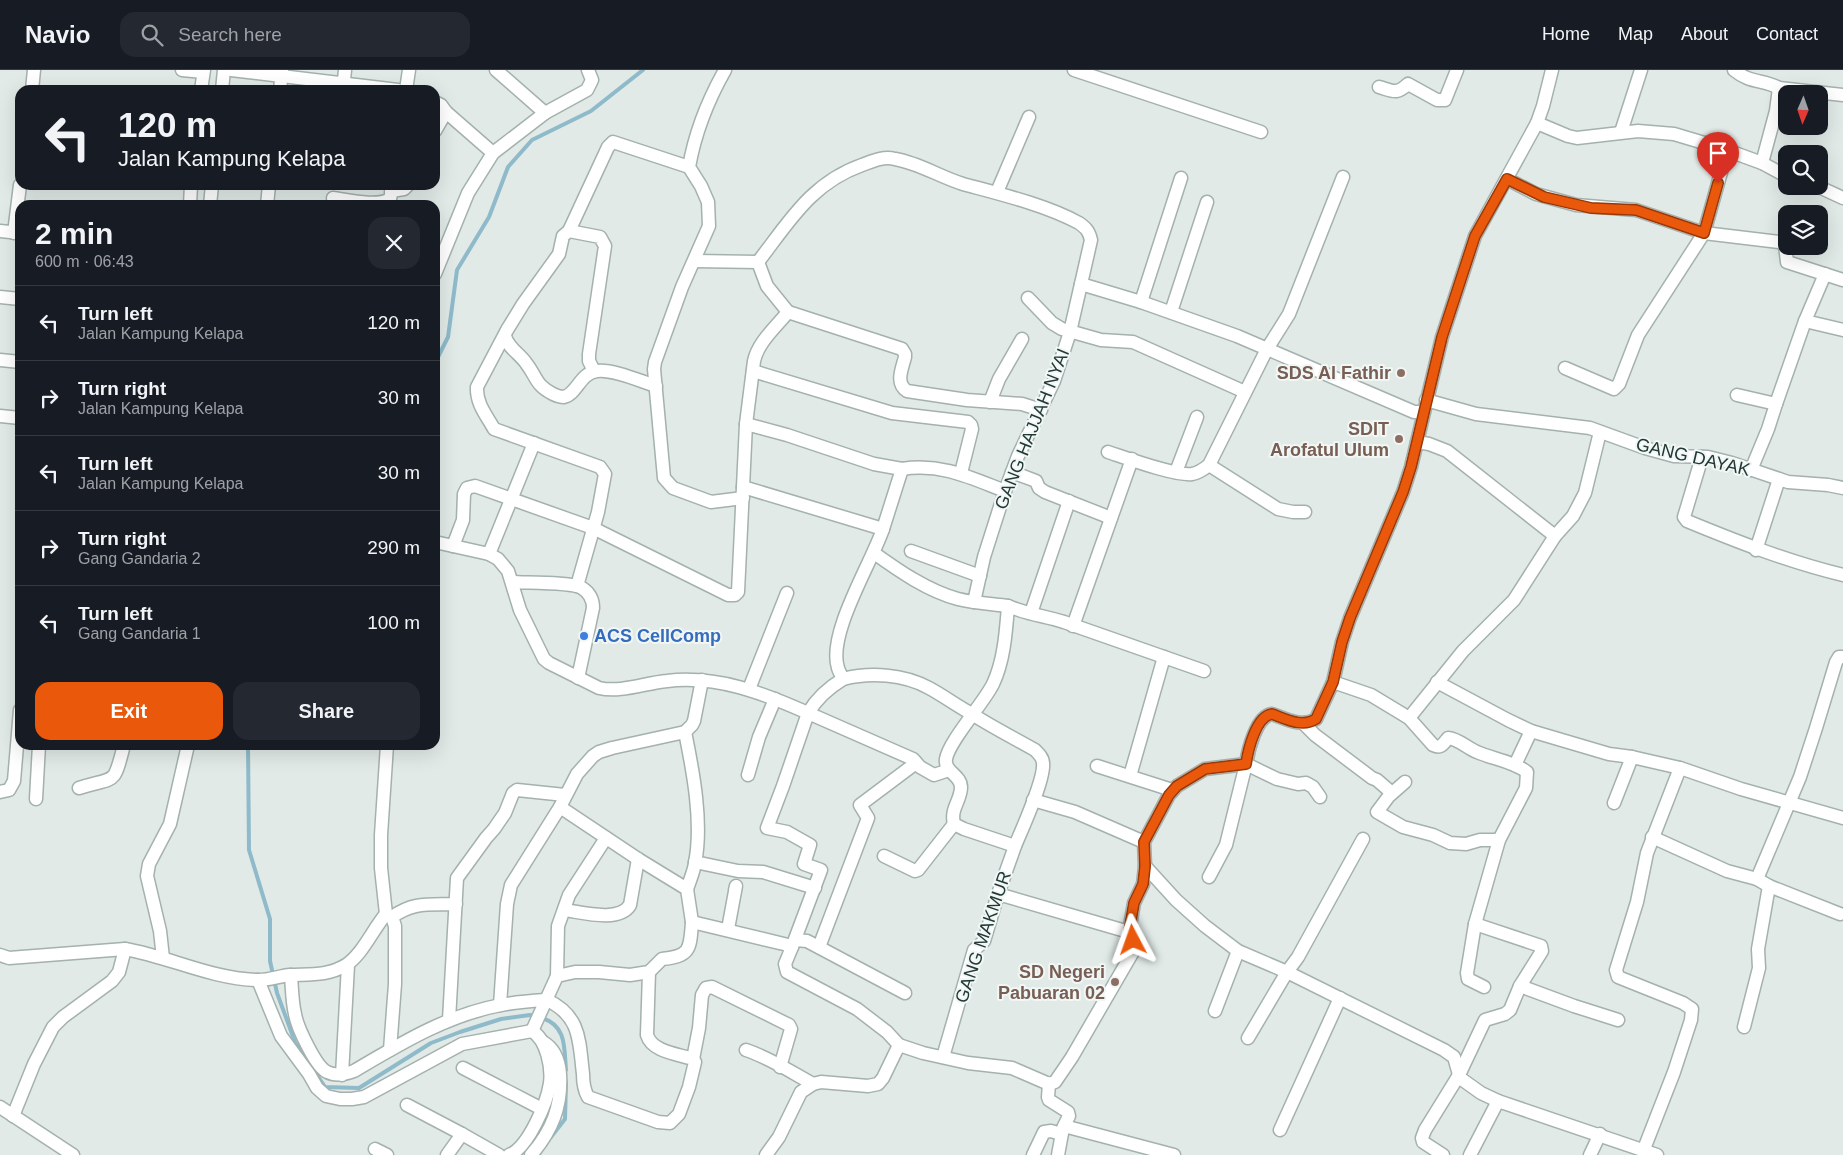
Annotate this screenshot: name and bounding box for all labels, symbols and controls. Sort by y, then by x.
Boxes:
search box [120,12,470,57]
text: Navio [25,21,90,48]
icon: search [138,21,166,49]
text: Search here [178,24,282,45]
text: Home [1542,24,1590,44]
text: Map [1618,24,1653,44]
text: About [1681,24,1728,44]
text: Contact [1756,24,1818,44]
north arrow [1778,85,1828,135]
map controls [1778,85,1828,255]
icon: left [35,105,100,170]
text: 120 m [118,105,217,144]
pin [1697,132,1739,183]
icon: arrive [1704,139,1732,167]
button: search [1778,145,1828,195]
text: Jalan Kampung Kelapa [118,146,346,171]
button: layers [1778,205,1828,255]
text: 2 min [35,217,113,250]
button: close [368,217,420,269]
text: 600 m · 06:43 [35,253,134,270]
text: Turn left [78,303,153,324]
icon: left [35,309,63,337]
text: 120 m [367,312,420,333]
text: Jalan Kampung Kelapa [78,325,243,342]
street label: GANG HAJJAH NYAI [991,346,1073,512]
place label: SDS Al Fathir [1277,363,1391,383]
marker: SDS Al Fathir [1395,367,1407,379]
text: Turn right [78,378,166,399]
icon: right [35,384,63,412]
text: 30 m [378,387,420,408]
text: Jalan Kampung Kelapa [78,400,243,417]
place label: SDIT Arofatul Ulum [1270,419,1389,460]
marker: SDIT Arofatul Ulum [1393,433,1405,445]
street label: GANG DAYAK [1634,434,1752,480]
text: Turn left [78,453,153,474]
icon: left [35,459,63,487]
text: 30 m [378,462,420,483]
text: Jalan Kampung Kelapa [78,475,243,492]
text: Turn right [78,528,166,549]
icon: right [35,534,63,562]
text: 290 m [367,537,420,558]
text: Gang Gandaria 2 [78,550,201,567]
text: Turn left [78,603,153,624]
icon: left [35,609,63,637]
text: 100 m [367,612,420,633]
text: Gang Gandaria 1 [78,625,201,642]
place label: ACS CellComp [594,626,721,646]
marker: ACS CellComp [578,630,590,642]
button: Exit [35,682,223,740]
button: Share [233,682,420,740]
street label: GANG MAKMUR [951,868,1015,1006]
position arrow [1106,913,1158,965]
place label: SD Negeri Pabuaran 02 [998,962,1105,1003]
marker: SD Negeri Pabuaran 02 [1109,976,1121,988]

